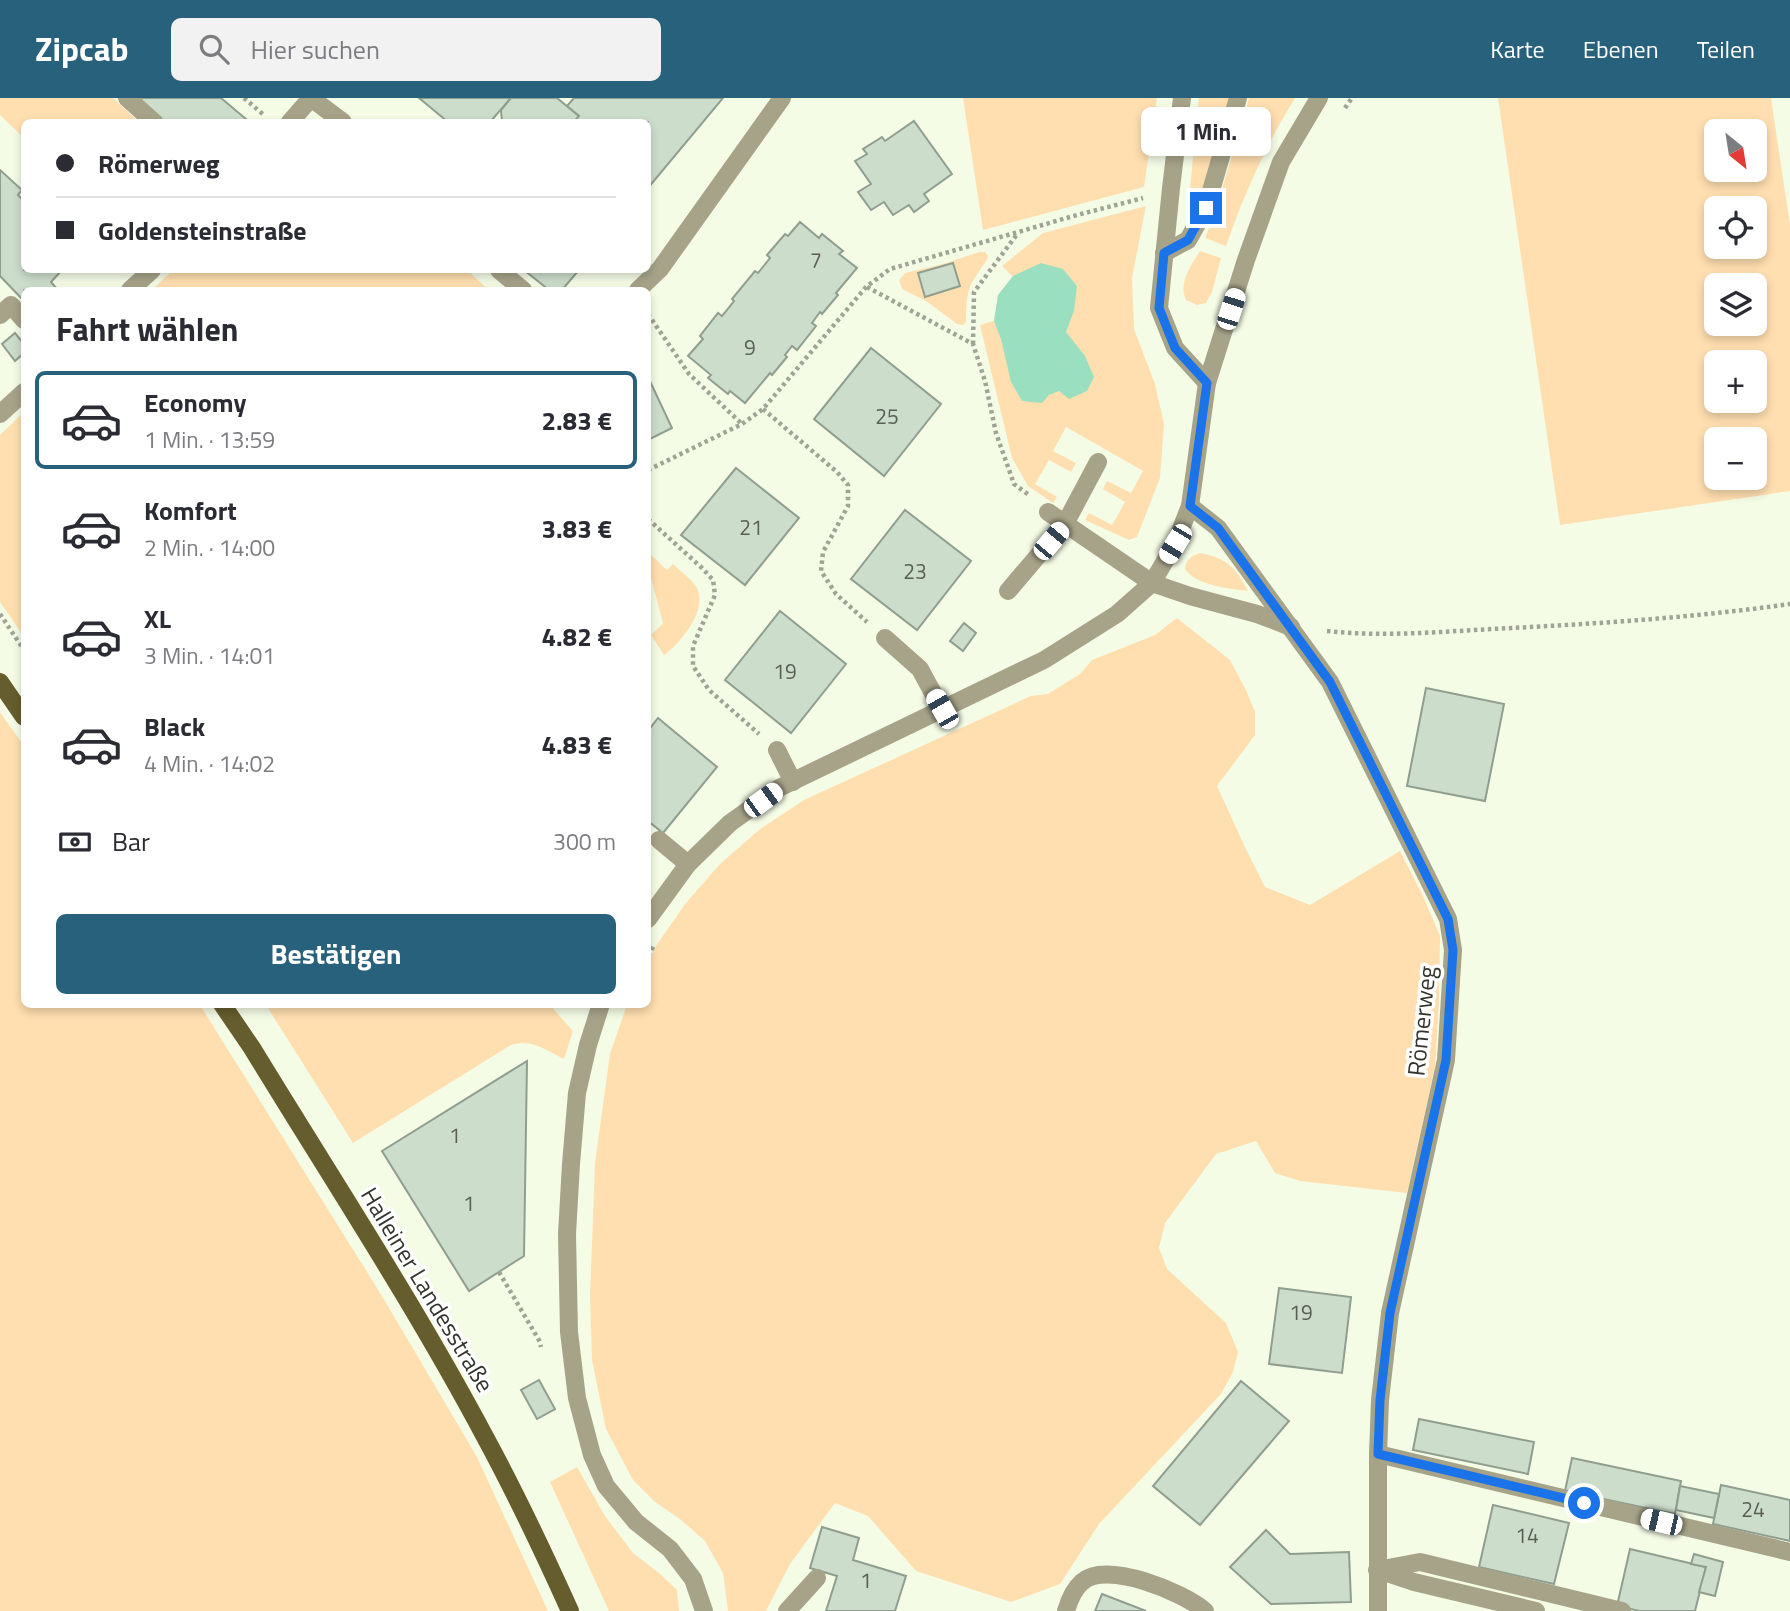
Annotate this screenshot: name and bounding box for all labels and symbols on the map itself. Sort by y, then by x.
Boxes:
callout: 1 Min. [1141,106,1271,155]
north arrow [1704,119,1768,182]
route end [1190,192,1222,224]
house number: 7 [810,244,822,276]
car [1215,286,1248,332]
house number: 9 [744,331,756,363]
house number: 25 [875,400,899,432]
house number: 21 [739,511,763,543]
car [1030,518,1073,564]
car [1156,521,1195,567]
house number: 23 [903,555,927,587]
house number: 19 [773,655,797,687]
car [923,686,962,732]
car [740,779,787,821]
street label: Römerweg [1397,964,1445,1078]
house number: 1 [449,1119,461,1151]
street label: Halleiner Landesstraße [352,1180,503,1399]
house number: 1 [463,1187,475,1219]
house number: 19 [1289,1296,1313,1328]
route start [1568,1487,1600,1519]
house number: 24 [1741,1493,1765,1525]
car [1639,1507,1684,1537]
house number: 14 [1515,1519,1539,1551]
house number: 1 [860,1564,872,1596]

